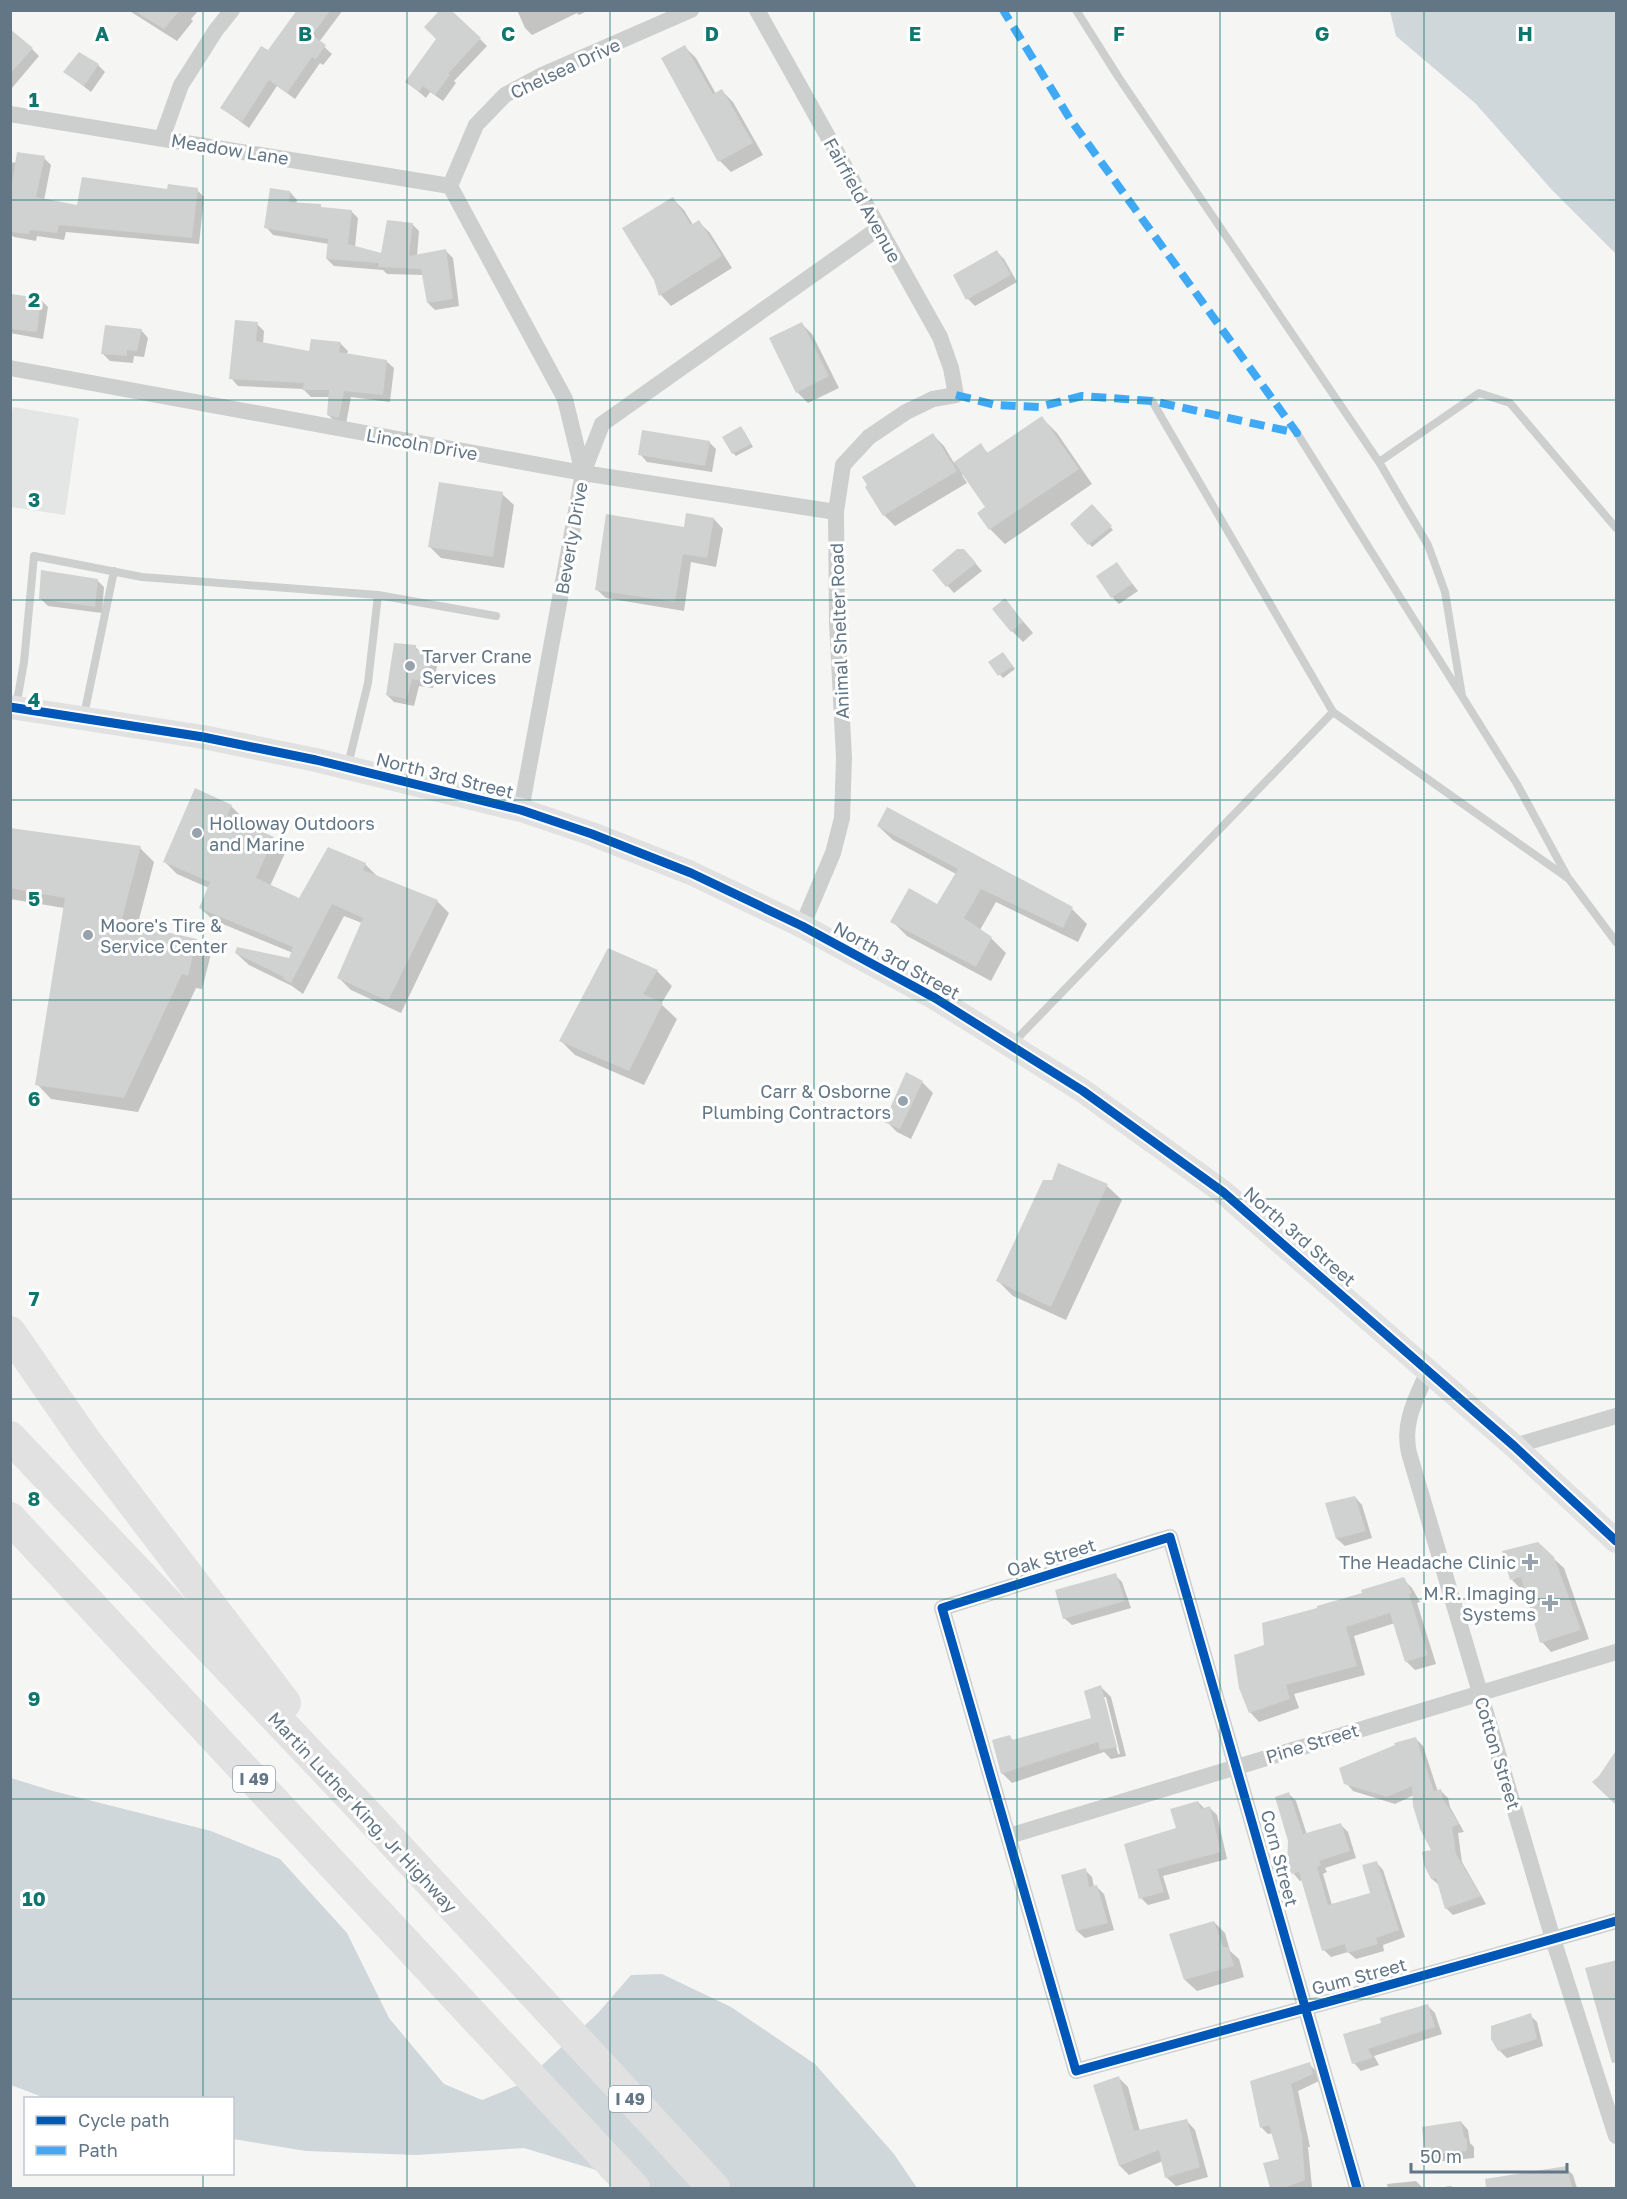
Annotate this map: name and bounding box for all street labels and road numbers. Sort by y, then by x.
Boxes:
street label: Chelsea Drive [507,33,623,103]
street label: Meadow Lane [170,129,290,169]
street label: Fairfield Avenue [820,134,906,266]
street label: Lincoln Drive [365,423,479,465]
street label: Beverly Drive [550,480,592,596]
street label: Animal Shelter Road [825,543,853,719]
street label: North 3rd Street [374,747,516,803]
street label: North 3rd Street [830,916,964,1004]
street label: North 3rd Street [1240,1181,1360,1291]
street label: Oak Street [1004,1533,1098,1581]
street label: Cotton Street [1470,1694,1526,1812]
street label: Martin Luther King, Jr Highway [264,1707,462,1917]
street label: Pine Street [1263,1718,1361,1768]
road number: I 49 [233,1766,275,1792]
street label: Corn Street [1257,1807,1303,1909]
street label: Gum Street [1309,1953,1409,1999]
road number: I 49 [609,2086,651,2112]

